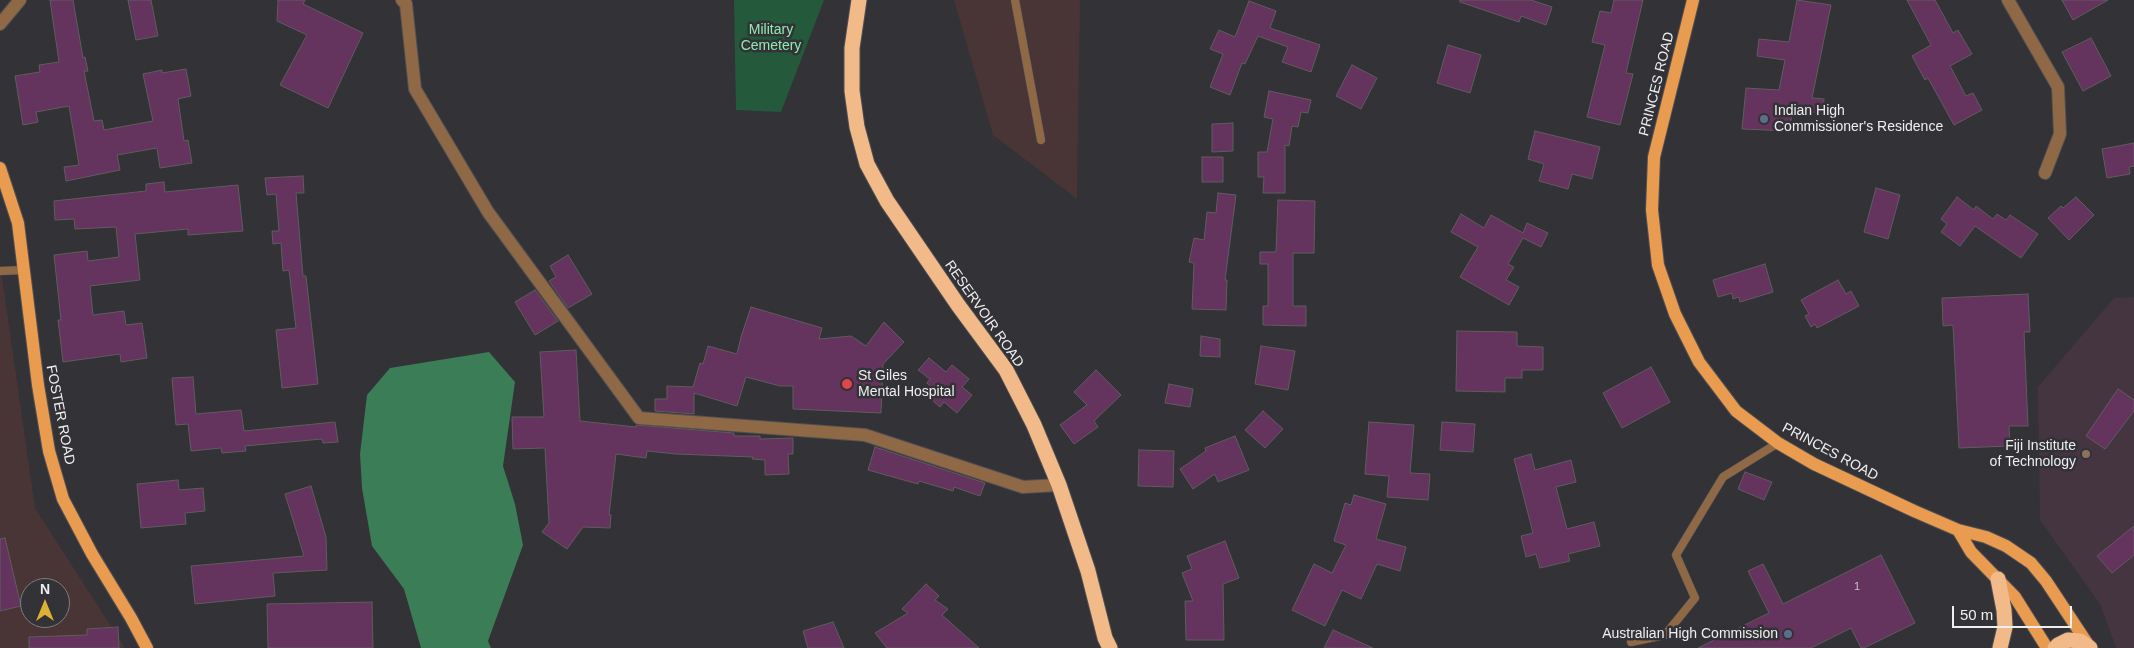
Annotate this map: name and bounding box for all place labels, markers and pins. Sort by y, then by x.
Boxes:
place label: Indian High Commissioner's Residence [1774,103,1943,136]
marker: Indian High Commissioner's Residence [1758,113,1770,125]
place label: St Giles Mental Hospital [858,368,954,401]
marker: St Giles Mental Hospital [840,377,854,391]
place label: Fiji Institute of Technology [1990,438,2076,471]
marker: Fiji Institute of Technology [2080,448,2092,460]
place label: Australian High Commission [1602,626,1778,642]
marker: Australian High Commission [1782,628,1794,640]

